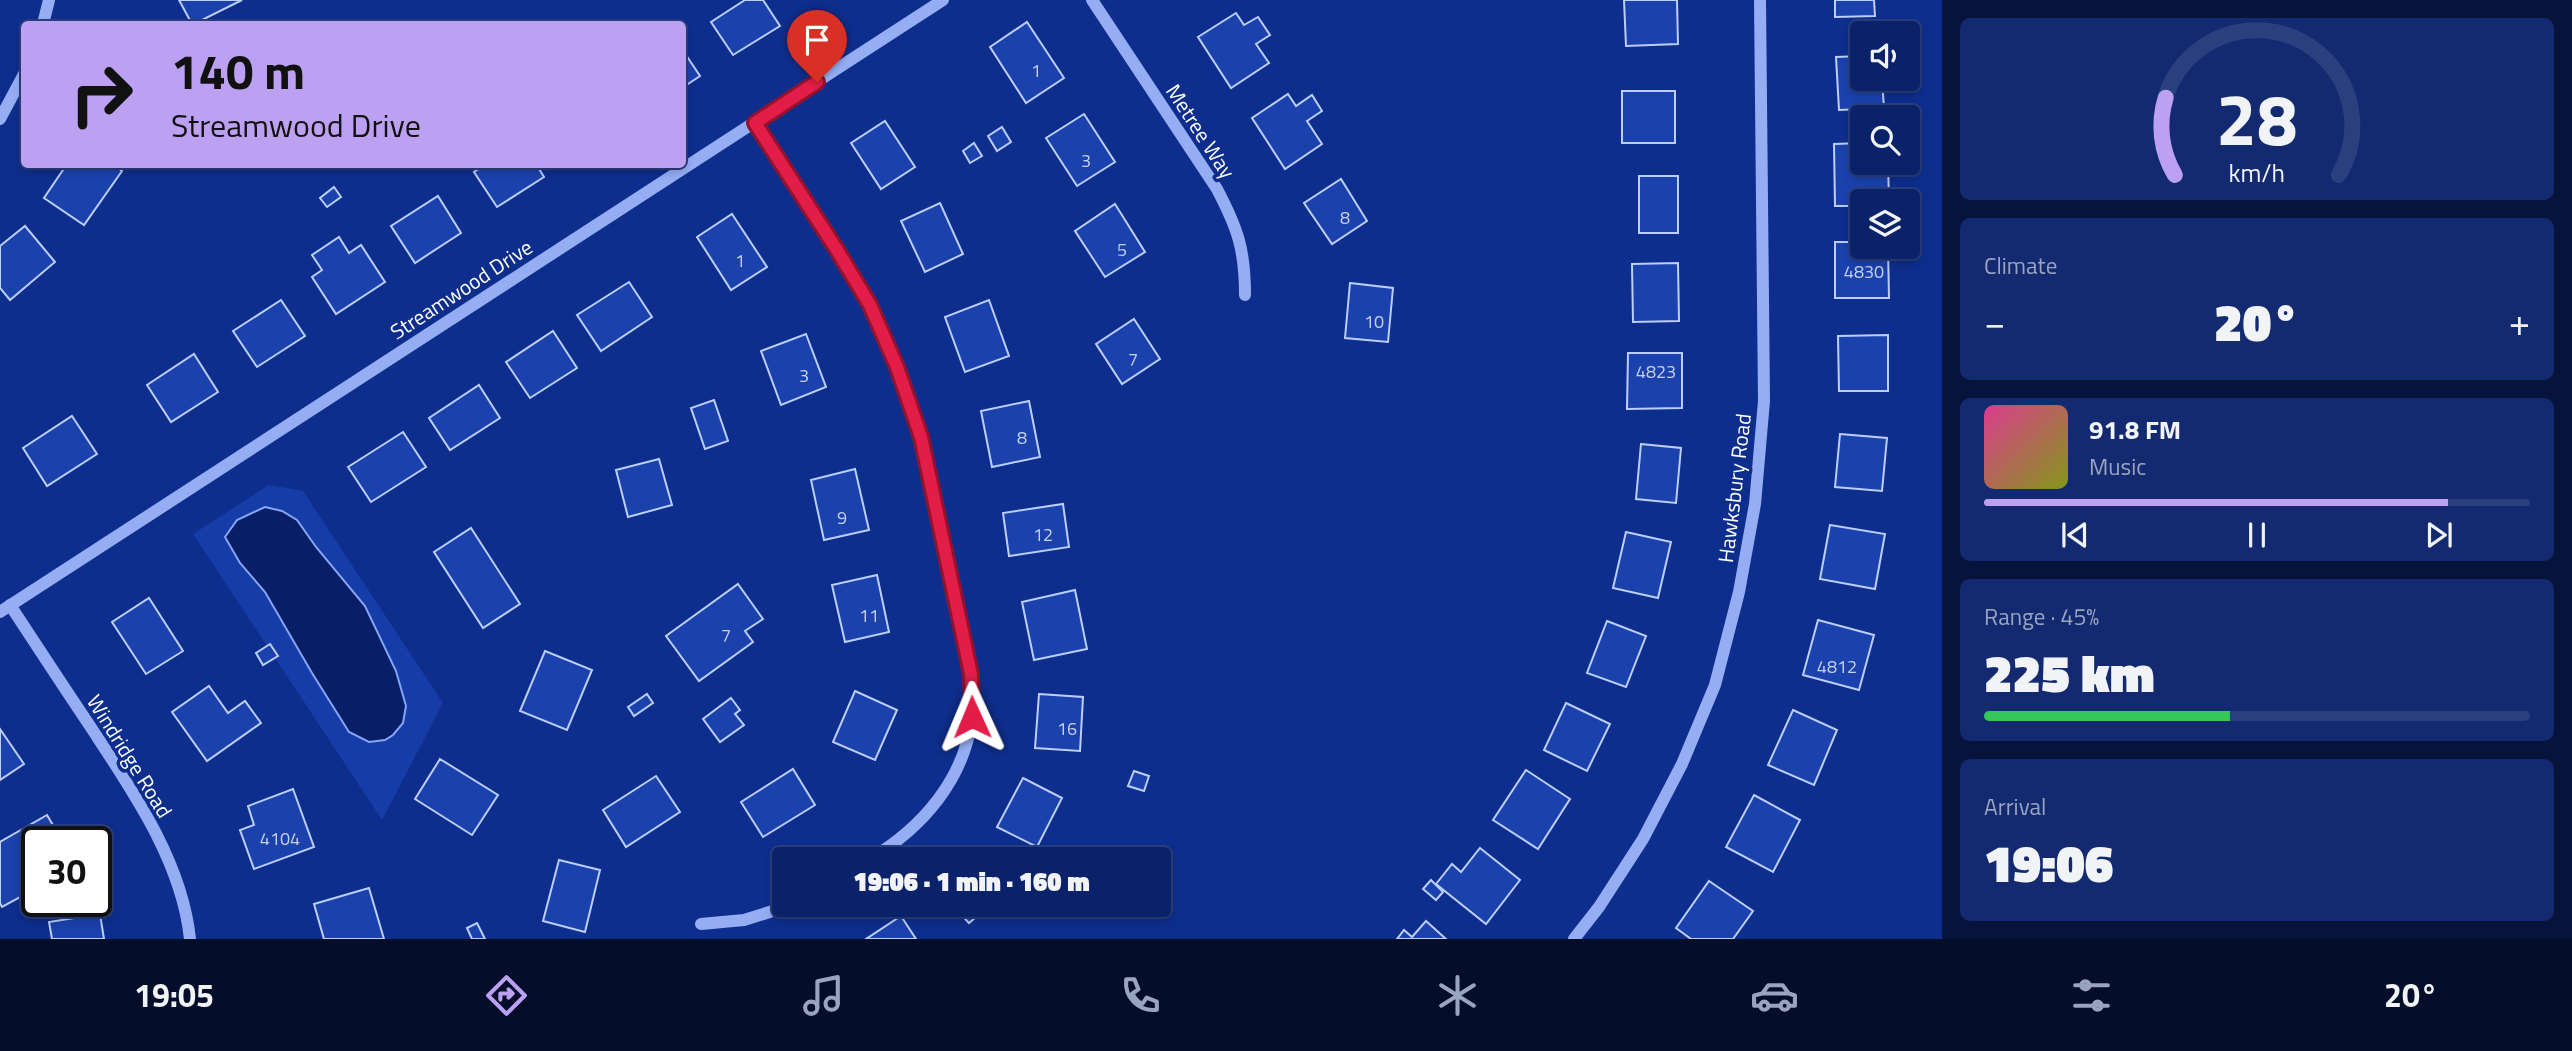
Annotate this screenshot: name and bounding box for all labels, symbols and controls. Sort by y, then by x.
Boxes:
pin [787,10,847,82]
icon: arrive [798,21,836,59]
map controls [1850,21,1920,259]
button: sound [1850,21,1920,91]
text: 140 m [171,33,305,108]
icon: right [56,49,147,140]
house number: 1 [1031,57,1041,84]
text: 28 [2216,63,2298,173]
street label: Metree Way [1158,77,1244,185]
text: Streamwood Drive [171,101,421,149]
button: search [1850,105,1920,175]
house number: 3 [1081,147,1091,174]
text: km/h [2229,154,2285,192]
button: layers [1850,189,1920,259]
house number: 8 [1340,204,1350,231]
street label: Streamwood Drive [384,231,538,347]
house number: 5 [1117,236,1127,263]
house number: 1 [735,247,745,274]
text: Climate [1984,248,2057,283]
house number: 4830 [1844,258,1884,285]
text: 20° [2214,282,2300,361]
text: − [1984,293,2005,351]
text: + [2509,293,2530,351]
house number: 10 [1364,308,1384,335]
house number: 7 [1128,346,1138,373]
house number: 4823 [1636,358,1676,385]
house number: 3 [799,362,809,389]
text: 91.8 FM [2089,410,2181,449]
street label: Hawksbury Road [1709,412,1759,564]
house number: 8 [1017,424,1027,451]
text: Music [2089,449,2146,484]
house number: 9 [837,504,847,531]
icon: previous [2056,516,2094,554]
icon: pause [2238,516,2276,554]
icon: next [2420,516,2458,554]
house number: 12 [1033,521,1053,548]
text: Range · 45% [1984,599,2099,634]
house number: 11 [859,602,879,629]
house number: 7 [721,622,731,649]
text: 225 km [1984,633,2155,712]
house number: 4812 [1817,653,1857,680]
position arrow [935,680,1009,754]
street label: Windridge Road [79,688,181,824]
house number: 16 [1057,715,1077,742]
text: Arrival [1984,789,2046,824]
text: 19:06 [1984,823,2113,902]
house number: 4104 [260,825,300,852]
speed limit sign: 30 [21,826,112,917]
text: 19:06 · 1 min · 160 m [853,862,1090,901]
text: 19:05 [134,971,214,1019]
icon: directions [482,971,531,1020]
icon: music [799,971,848,1020]
icon: phone [1116,971,1165,1020]
icon: climate [1433,971,1482,1020]
icon: car [1750,971,1799,1020]
icon: filters [2067,971,2116,1020]
text: 20° [2384,971,2438,1019]

